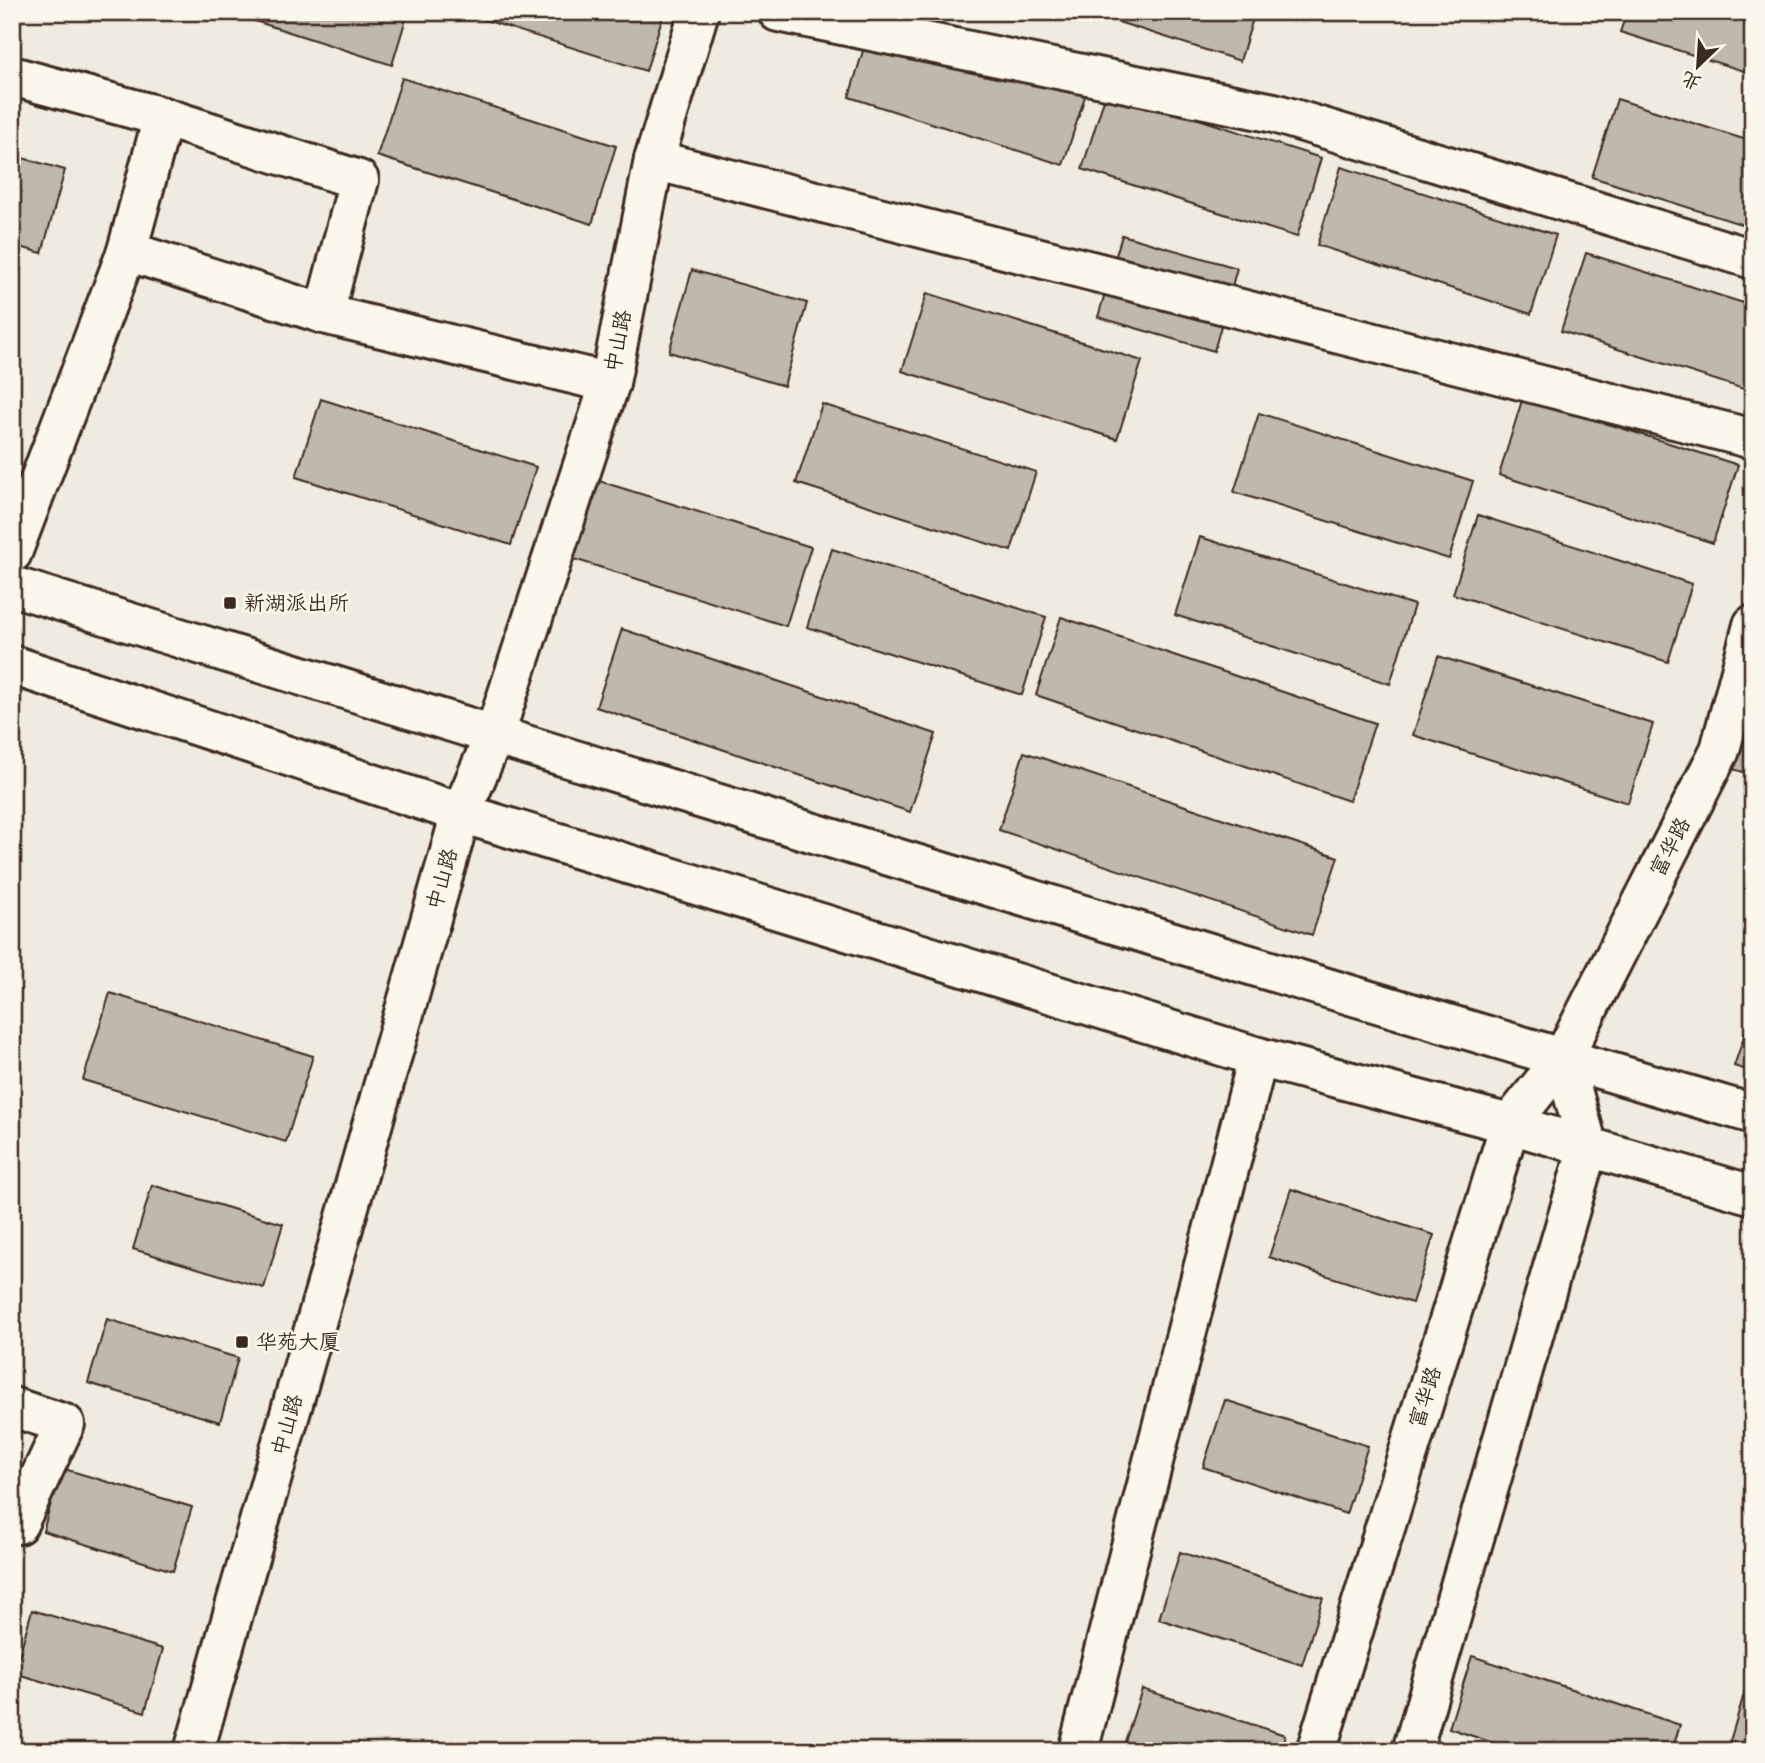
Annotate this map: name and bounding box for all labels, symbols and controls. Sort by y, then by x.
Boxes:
north arrow [1664,32,1734,102]
text: 北 [1677,67,1705,97]
street label: 中山路 [597,307,636,374]
place label: 新湖派出所 [244,588,349,615]
marker: 新湖派出所 [222,595,238,611]
street label: 富华路 [1642,812,1695,881]
street label: 中山路 [419,845,462,913]
place label: 华苑大厦 [256,1327,340,1354]
marker: 华苑大厦 [234,1334,250,1350]
street label: 富华路 [1401,1362,1446,1431]
street label: 中山路 [264,1391,307,1459]

